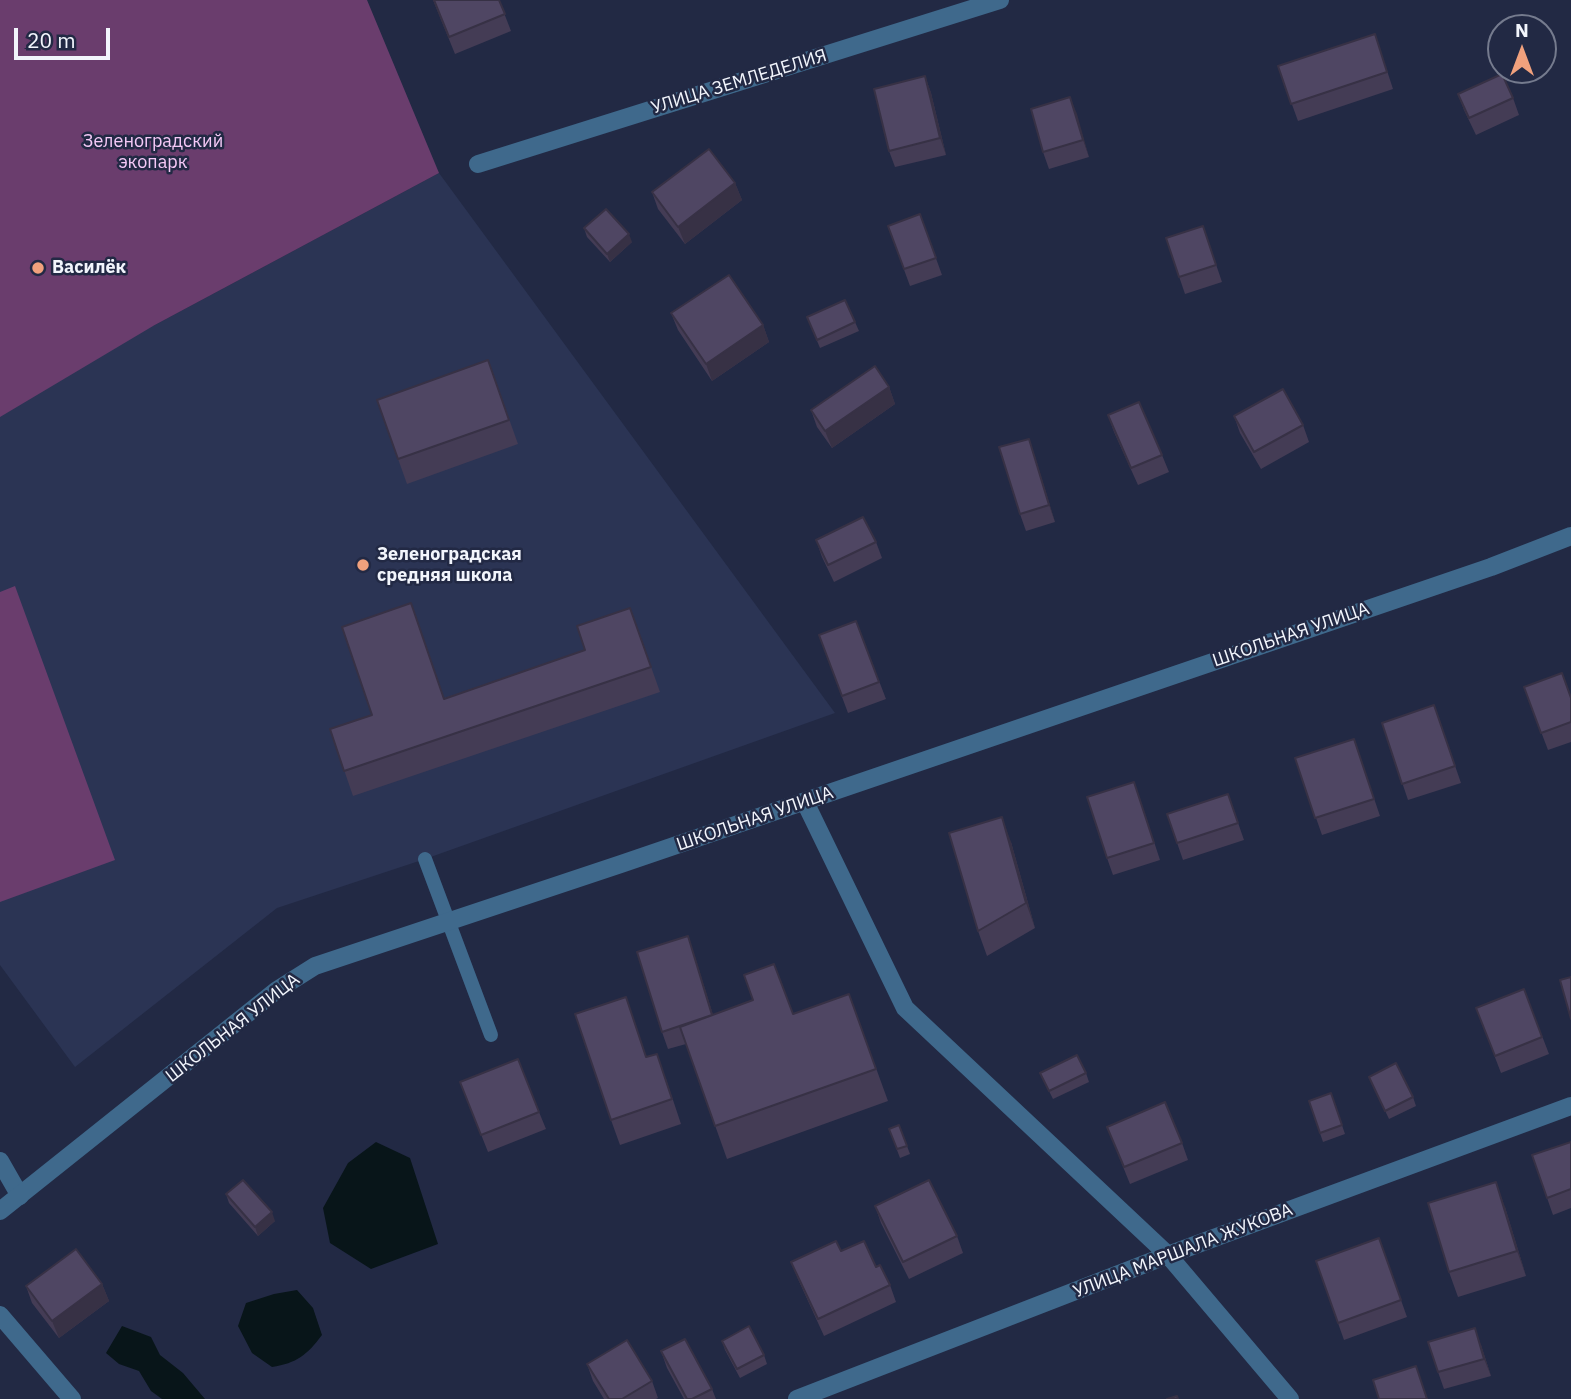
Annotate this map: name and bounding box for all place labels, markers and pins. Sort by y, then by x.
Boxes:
place label: Василёк [52,257,126,279]
marker: Василёк [30,260,46,276]
place label: Зеленоградская средняя школа [377,544,522,586]
marker: Зеленоградская средняя школа [355,557,371,573]

